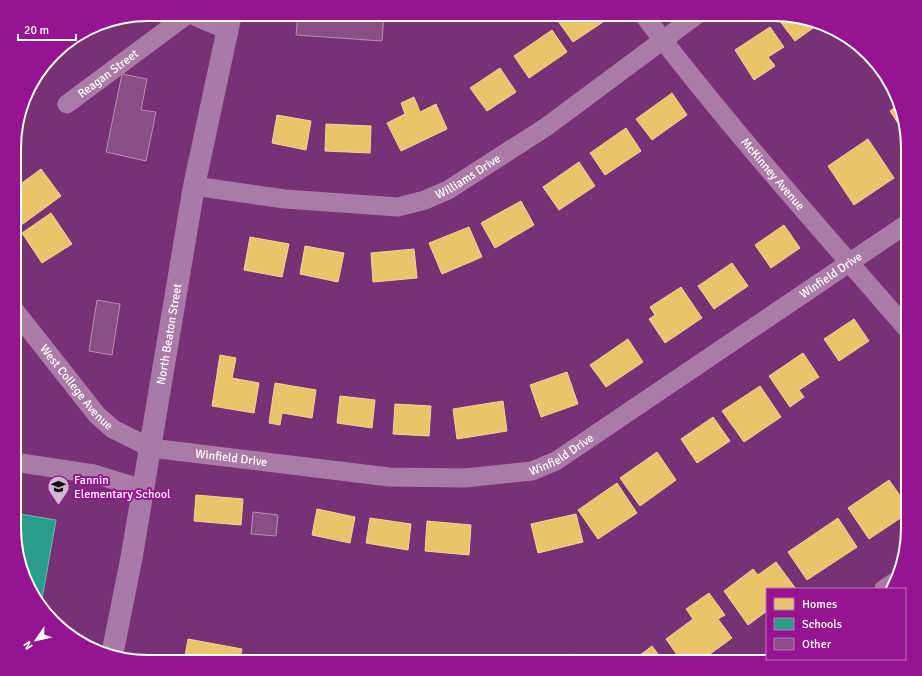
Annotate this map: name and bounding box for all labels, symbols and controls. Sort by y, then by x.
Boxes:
scale bar [18,16,76,42]
text: 20 m [24,23,49,38]
street label: Reagan Street [75,46,142,101]
street label: McKinney Avenue [737,135,807,214]
street label: Williams Drive [433,151,504,203]
street label: Winfield Drive [797,249,865,302]
street label: North Beaton Street [154,282,186,386]
street label: West College Avenue [36,342,116,433]
street label: Winfield Drive [527,431,597,479]
street label: Winfield Drive [194,446,268,470]
place label: Fannin Elementary School [74,473,171,502]
school or university icon: Fannin Elementary School [45,474,71,507]
legend [766,588,906,660]
text: Homes [802,597,837,612]
text: Schools [802,617,842,632]
north arrow [16,620,56,660]
text: Other [802,637,832,652]
text: N [21,639,36,652]

